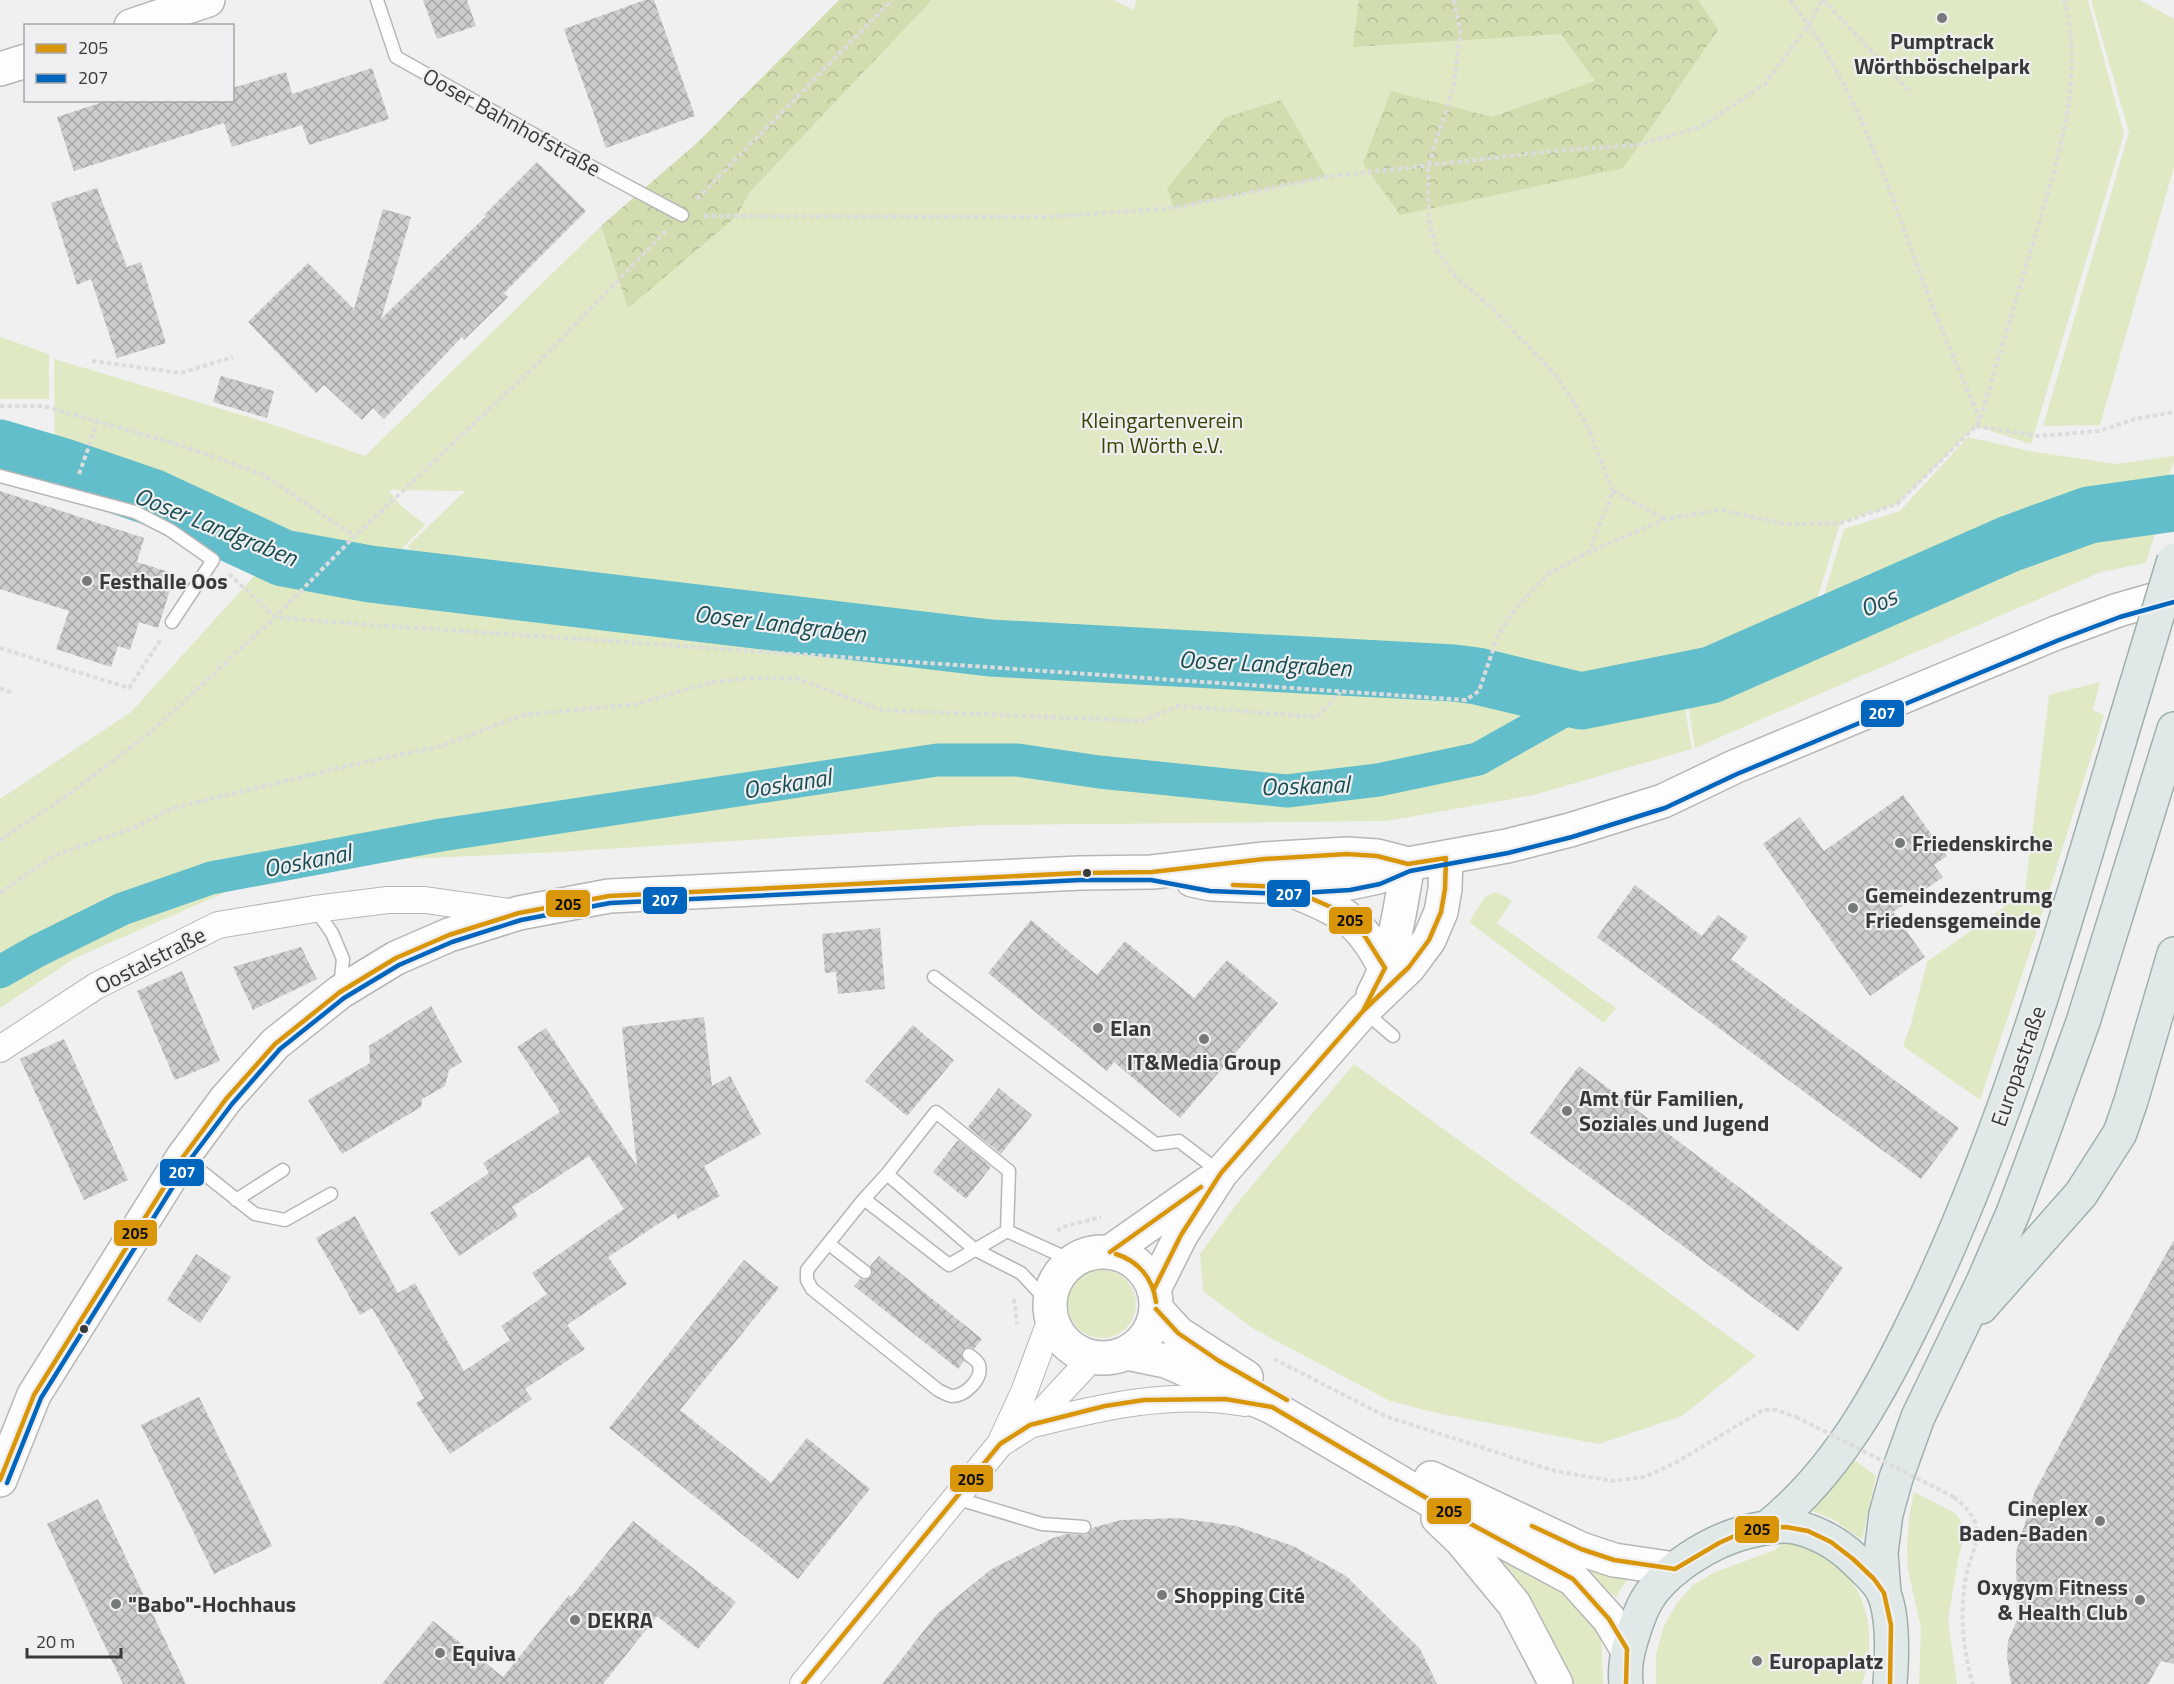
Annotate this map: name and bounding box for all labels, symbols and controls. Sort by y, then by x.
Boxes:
marker: Pumptrack Wörthböschelpark [1935,11,1949,25]
legend [24,24,234,102]
place label: Pumptrack Wörthböschelpark [1854,24,2031,83]
text: 205 [78,34,108,61]
street label: Ooser Bahnhofstraße [417,59,607,185]
text: 207 [78,64,108,91]
park label: Kleingartenverein Im Wörth e.V. [1081,403,1243,462]
water label: Ooser Landgraben [129,477,304,575]
place label: Festhalle Oos [99,564,228,598]
marker: Festhalle Oos [80,574,94,588]
water label: Oos [1854,577,1904,626]
water label: Ooser Landgraben [692,595,869,652]
water label: Ooser Landgraben [1178,641,1353,686]
line badge: 207 [1860,699,1905,728]
text: 207 [1869,701,1895,725]
water label: Ooskanal [740,758,836,808]
water label: Ooskanal [1260,765,1353,805]
place label: Friedenskirche [1912,826,2053,860]
water label: Ooskanal [260,833,357,886]
marker: Friedenskirche [1893,836,1907,850]
unlabelled marker [1081,867,1093,879]
place label: Gemeindezentrumg Friedensgemeinde [1865,878,2053,937]
line badge: 207 [1266,879,1311,908]
text: 207 [1276,882,1302,906]
line badge: 207 [642,886,688,915]
text: 207 [652,888,678,912]
line badge: 205 [545,889,591,918]
text: 205 [555,892,581,916]
marker: Gemeindezentrumg Friedensgemeinde [1846,901,1860,915]
line badge: 205 [1328,906,1373,935]
text: 205 [1337,908,1363,932]
street label: Oostalstraße [89,917,211,1003]
street label: Europastraße [1981,1001,2055,1131]
place label: Elan [1110,1011,1152,1045]
marker: Elan [1091,1021,1105,1035]
marker: IT&Media Group [1197,1032,1211,1046]
place label: IT&Media Group [1127,1045,1281,1079]
place label: Amt für Familien, Soziales und Jugend [1579,1081,1769,1140]
marker: Amt für Familien, Soziales und Jugend [1560,1104,1574,1118]
line badge: 207 [159,1158,205,1187]
text: 207 [169,1160,195,1184]
line badge: 205 [113,1219,158,1247]
text: 205 [122,1221,148,1245]
unlabelled marker [78,1323,90,1335]
line badge: 205 [949,1464,994,1493]
text: 205 [958,1467,984,1491]
place label: Cineplex Baden-Baden [1959,1491,2089,1550]
line badge: 205 [1426,1497,1472,1525]
text: 205 [1436,1499,1462,1523]
marker: Cineplex Baden-Baden [2093,1514,2107,1528]
line badge: 205 [1734,1515,1780,1544]
text: 205 [1744,1517,1770,1541]
place label: Oxygym Fitness & Health Club [1977,1570,2128,1629]
place label: Shopping Cité [1174,1578,1305,1612]
place label: "Babo"-Hochhaus [128,1587,296,1621]
marker: Shopping Cité [1155,1588,1169,1602]
marker: Oxygym Fitness & Health Club [2133,1593,2147,1607]
marker: "Babo"-Hochhaus [109,1597,123,1611]
place label: DEKRA [587,1603,653,1637]
marker: DEKRA [568,1613,582,1627]
scale bar [27,1621,122,1659]
text: 20 m [36,1628,75,1655]
place label: Equiva [452,1636,516,1670]
place label: Europaplatz [1769,1644,1884,1678]
marker: Equiva [433,1646,447,1660]
marker: Europaplatz [1750,1654,1764,1668]

